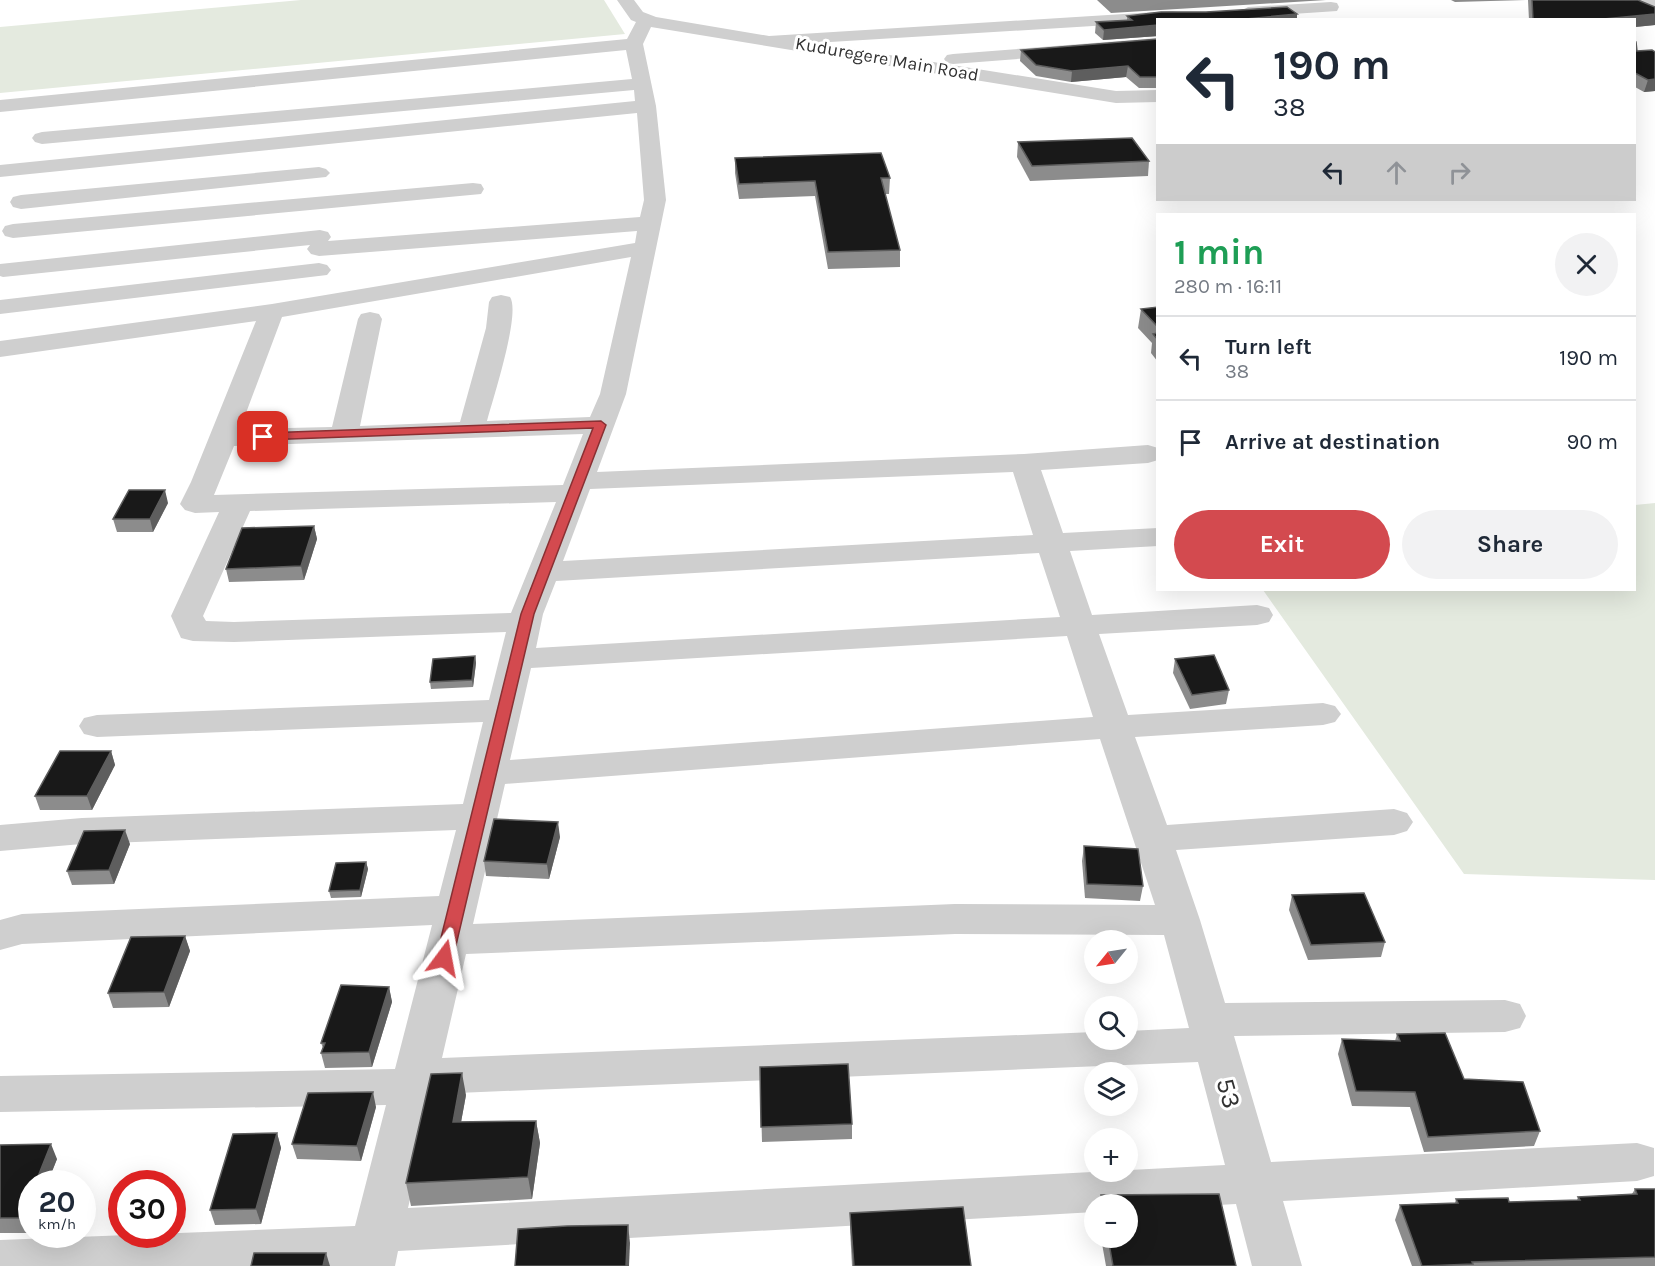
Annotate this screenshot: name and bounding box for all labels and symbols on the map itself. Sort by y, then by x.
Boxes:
street label: Kuduregere Main Road [794,32,980,86]
pin [237,411,288,462]
position arrow [412,926,476,990]
north arrow [1084,930,1138,984]
street label: 53 [1209,1074,1248,1112]
speed limit sign: 30 [108,1170,186,1248]

